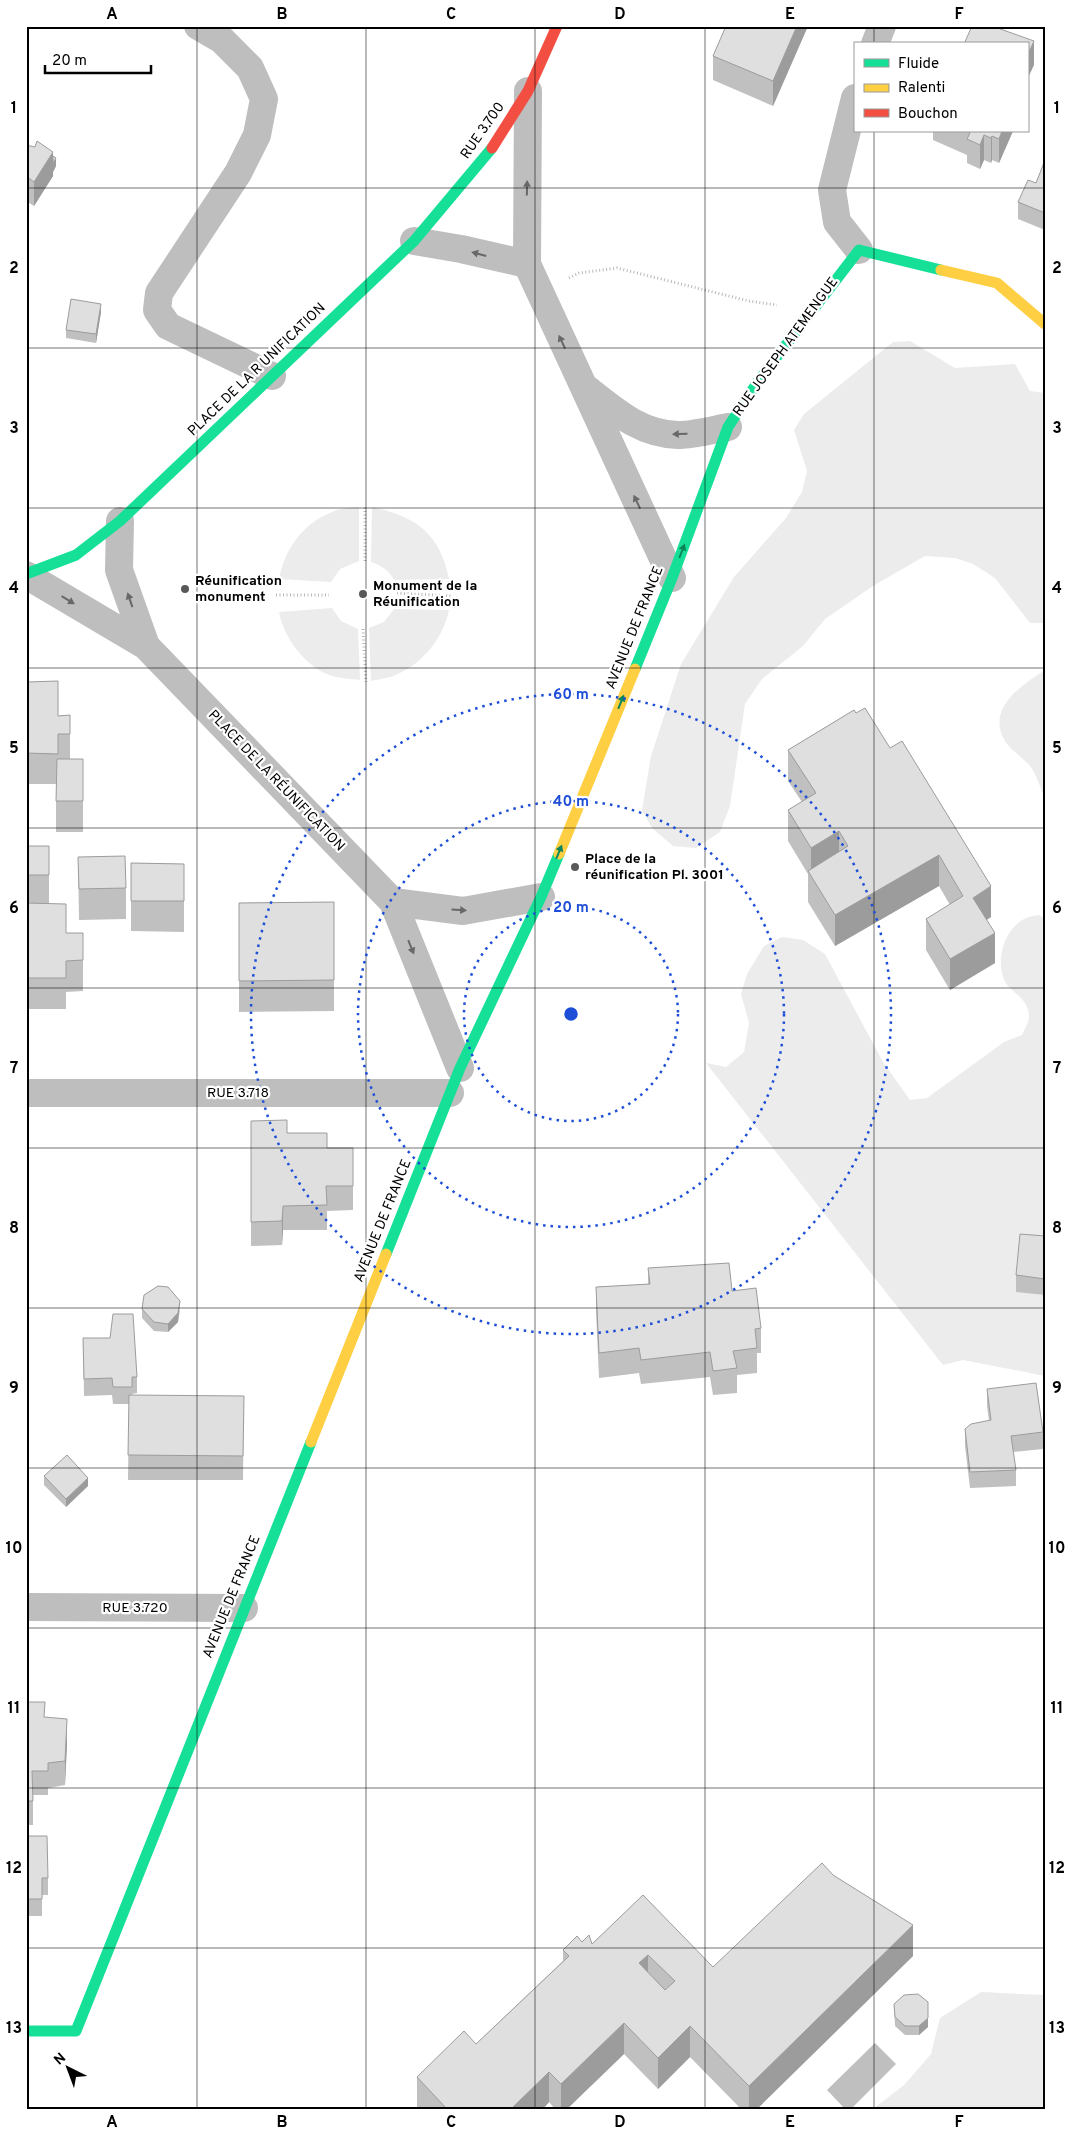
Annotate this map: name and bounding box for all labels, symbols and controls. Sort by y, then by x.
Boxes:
text: A [106,5,118,25]
text: B [276,5,288,25]
text: C [446,5,456,25]
text: D [614,5,626,25]
text: E [785,5,795,25]
text: F [954,5,964,25]
scale bar [45,42,151,74]
legend [854,42,1028,132]
text: 20 m [52,52,87,71]
text: Fluide [898,55,939,74]
text: Ralenti [898,79,945,98]
text: 1 [11,99,17,119]
street label: RUE 3.700 [457,99,509,163]
text: 1 [1054,99,1060,119]
text: Bouchon [898,105,958,124]
one-way arrow [523,180,531,196]
one-way arrow [471,249,486,257]
text: 2 [9,259,19,279]
text: 2 [1052,259,1062,279]
street label: RUE JOSEPH ATEMENGUE [730,274,842,420]
street label: PLACE DE LA R UNIFICATION [185,300,329,440]
one-way arrow [558,335,566,349]
text: 3 [9,419,19,439]
text: 3 [1052,419,1062,439]
one-way arrow [672,430,688,438]
one-way arrow [632,495,640,509]
one-way arrow [678,543,686,558]
street label: AVENUE DE FRANCE [603,564,667,692]
place label: Réunification monument [195,573,282,606]
place label: Monument de la Réunification [373,578,477,611]
text: 4 [9,579,19,599]
text: 4 [1052,579,1062,599]
marker: Réunification monument [179,583,191,595]
marker: Monument de la Réunification [357,588,369,600]
one-way arrow [125,592,133,607]
one-way arrow [61,596,74,605]
text: 60 m [553,686,589,705]
one-way arrow [617,694,625,709]
street label: PLACE DE LA RÉUNIFICATION [204,706,349,855]
text: 5 [9,739,19,759]
text: 5 [1052,739,1062,759]
text: 40 m [553,793,589,812]
one-way arrow [556,845,564,859]
place label: Place de la réunification Pl. 3001 [585,851,724,884]
marker: Place de la réunification Pl. 3001 [569,861,581,873]
text: 6 [9,899,19,919]
text: 20 m [553,899,589,918]
text: 6 [1052,899,1062,919]
one-way arrow [451,906,467,914]
one-way arrow [407,940,415,955]
centre of rings [562,1005,580,1023]
text: 7 [10,1059,18,1079]
text: 7 [1053,1059,1061,1079]
street label: RUE 3.718 [207,1085,269,1102]
street label: AVENUE DE FRANCE [351,1157,415,1285]
text: 8 [9,1219,19,1239]
text: 8 [1052,1219,1062,1239]
text: 9 [9,1379,19,1399]
text: 9 [1052,1379,1062,1399]
street label: AVENUE DE FRANCE [200,1533,264,1661]
text: 10 [6,1539,22,1559]
text: 10 [1049,1539,1065,1559]
street label: RUE 3.720 [102,1600,168,1617]
text: 11 [8,1699,20,1719]
text: 11 [1051,1699,1063,1719]
text: 12 [6,1859,22,1879]
text: 12 [1049,1859,1065,1879]
text: 13 [6,2019,22,2039]
text: 13 [1049,2019,1065,2039]
north arrow [42,2042,92,2092]
text: N [51,2050,70,2069]
text: A [106,2113,118,2133]
text: B [276,2113,288,2133]
text: C [446,2113,456,2133]
text: D [614,2113,626,2133]
text: E [785,2113,795,2133]
text: F [954,2113,964,2133]

